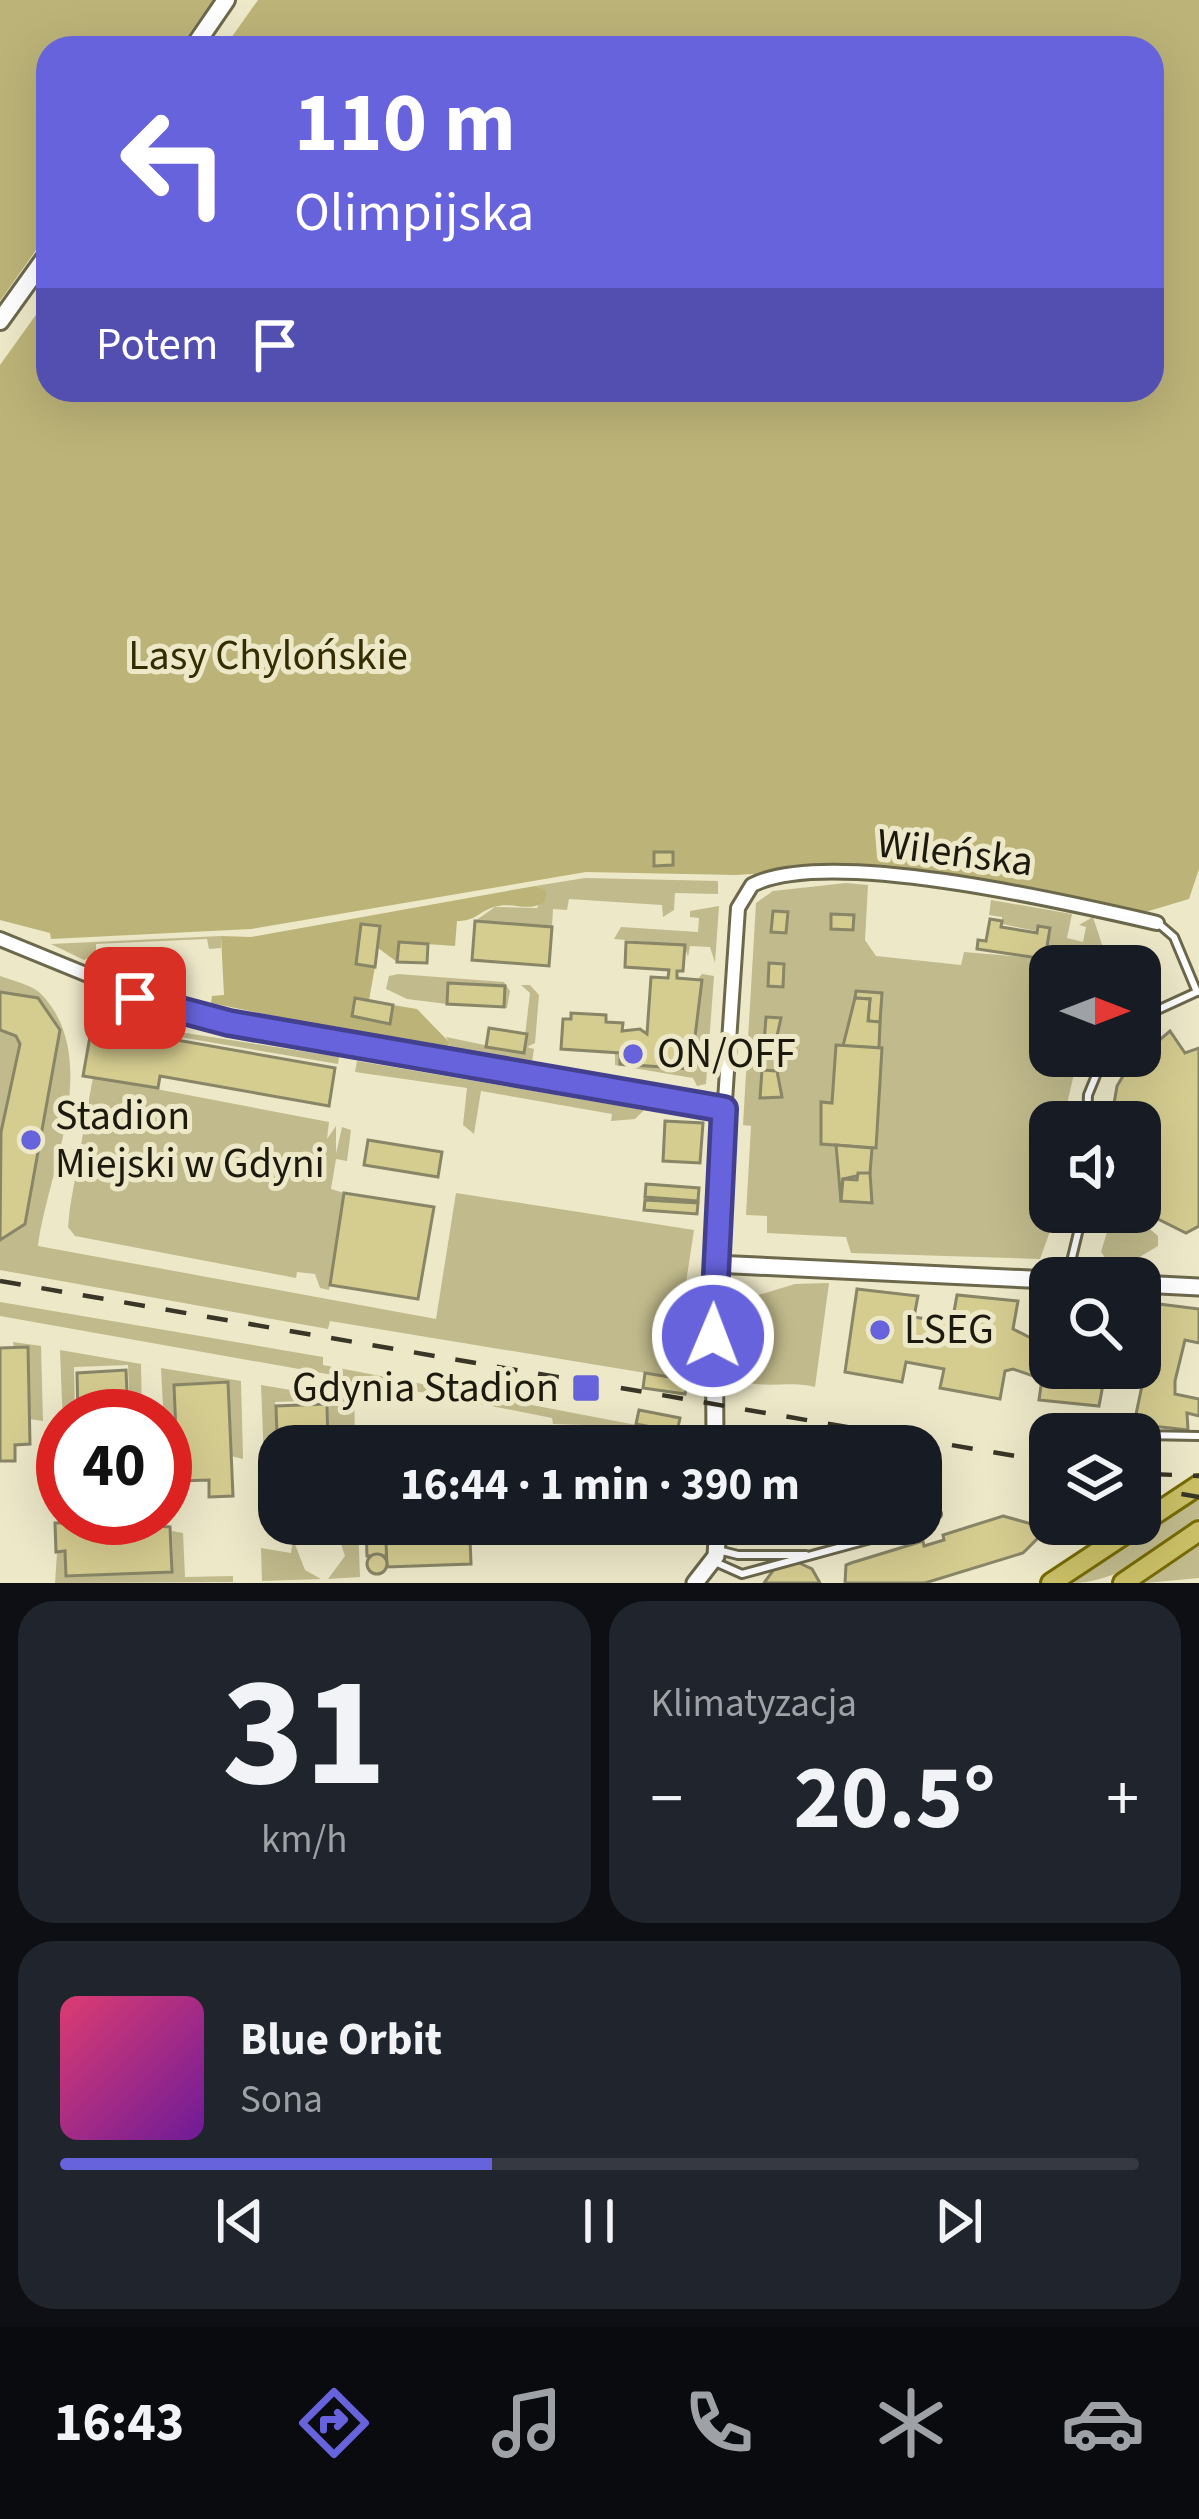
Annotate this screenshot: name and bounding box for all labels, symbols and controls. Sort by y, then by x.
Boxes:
text: 110 m [294,64,516,184]
icon: left [96,84,252,240]
text: Olimpijska [294,175,534,252]
icon: arrive [242,312,308,378]
text: Potem [96,313,218,377]
park label: Lasy Chylońskie [128,626,408,686]
street label: Wileńska [873,814,1037,892]
north arrow [1029,945,1161,1077]
map controls [1029,945,1161,1545]
pin [84,947,186,1049]
icon: arrive [102,965,168,1031]
place label: ON/OFF [657,1024,796,1084]
marker: ON/OFF [620,1041,646,1067]
place label: Stadion Miejski w Gdyni [55,1086,325,1194]
button: sound [1029,1101,1161,1233]
marker: Stadion Miejski w Gdyni [18,1127,44,1153]
button: search [1029,1257,1161,1389]
position arrow [650,1273,776,1399]
place label: LSEG [904,1300,994,1360]
marker: LSEG [867,1317,893,1343]
place label: Gdynia Stadion [292,1358,559,1418]
marker: Gdynia Stadion [570,1372,602,1404]
speed limit sign: 40 [36,1389,192,1545]
button: layers [1029,1413,1161,1545]
text: 16:44 · 1 min · 390 m [400,1453,800,1517]
text: 31 [222,1623,387,1845]
text: Klimatyzacja [651,1676,857,1732]
text: 20.5° [794,1735,996,1863]
text: − [651,1752,683,1846]
text: + [1106,1752,1139,1846]
text: km/h [261,1812,348,1868]
text: Blue Orbit [240,2008,442,2072]
text: Sona [240,2072,323,2128]
icon: previous [207,2188,273,2254]
icon: pause [566,2188,632,2254]
icon: next [926,2188,992,2254]
icon: directions [292,2381,376,2465]
icon: music [485,2381,569,2465]
icon: phone [677,2381,761,2465]
icon: climate [869,2381,953,2465]
icon: car [1061,2381,1145,2465]
text: 16:43 [54,2385,184,2462]

